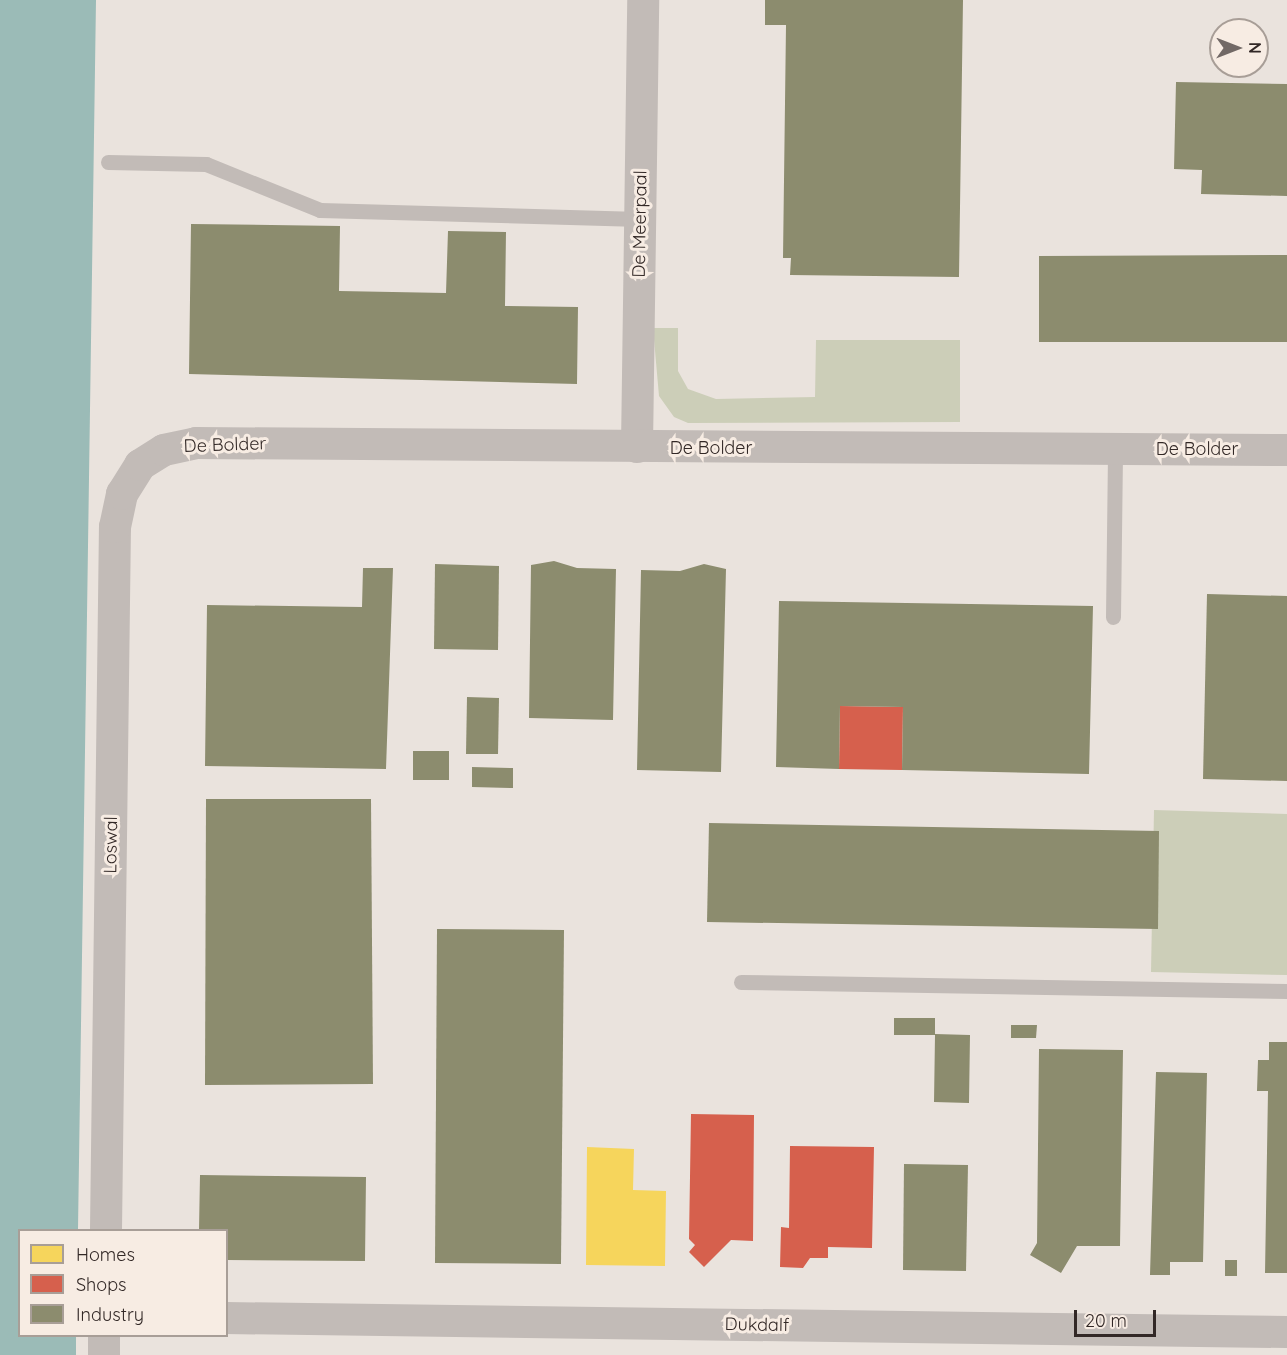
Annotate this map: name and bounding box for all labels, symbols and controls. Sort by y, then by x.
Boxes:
north arrow [1209,18,1269,78]
text: N [1245,42,1265,54]
street label: De Meerpaal [628,170,652,278]
street label: De Bolder [183,433,267,457]
street label: De Bolder [670,437,752,459]
street label: De Bolder [1156,438,1238,460]
street label: Loswal [100,816,122,874]
legend [18,1229,228,1337]
text: Homes [76,1243,135,1266]
text: Shops [76,1273,127,1296]
scale bar [1077,1298,1160,1336]
text: Industry [76,1303,144,1326]
text: 20 m [1085,1309,1127,1332]
street label: Dukdalf [724,1314,790,1336]

